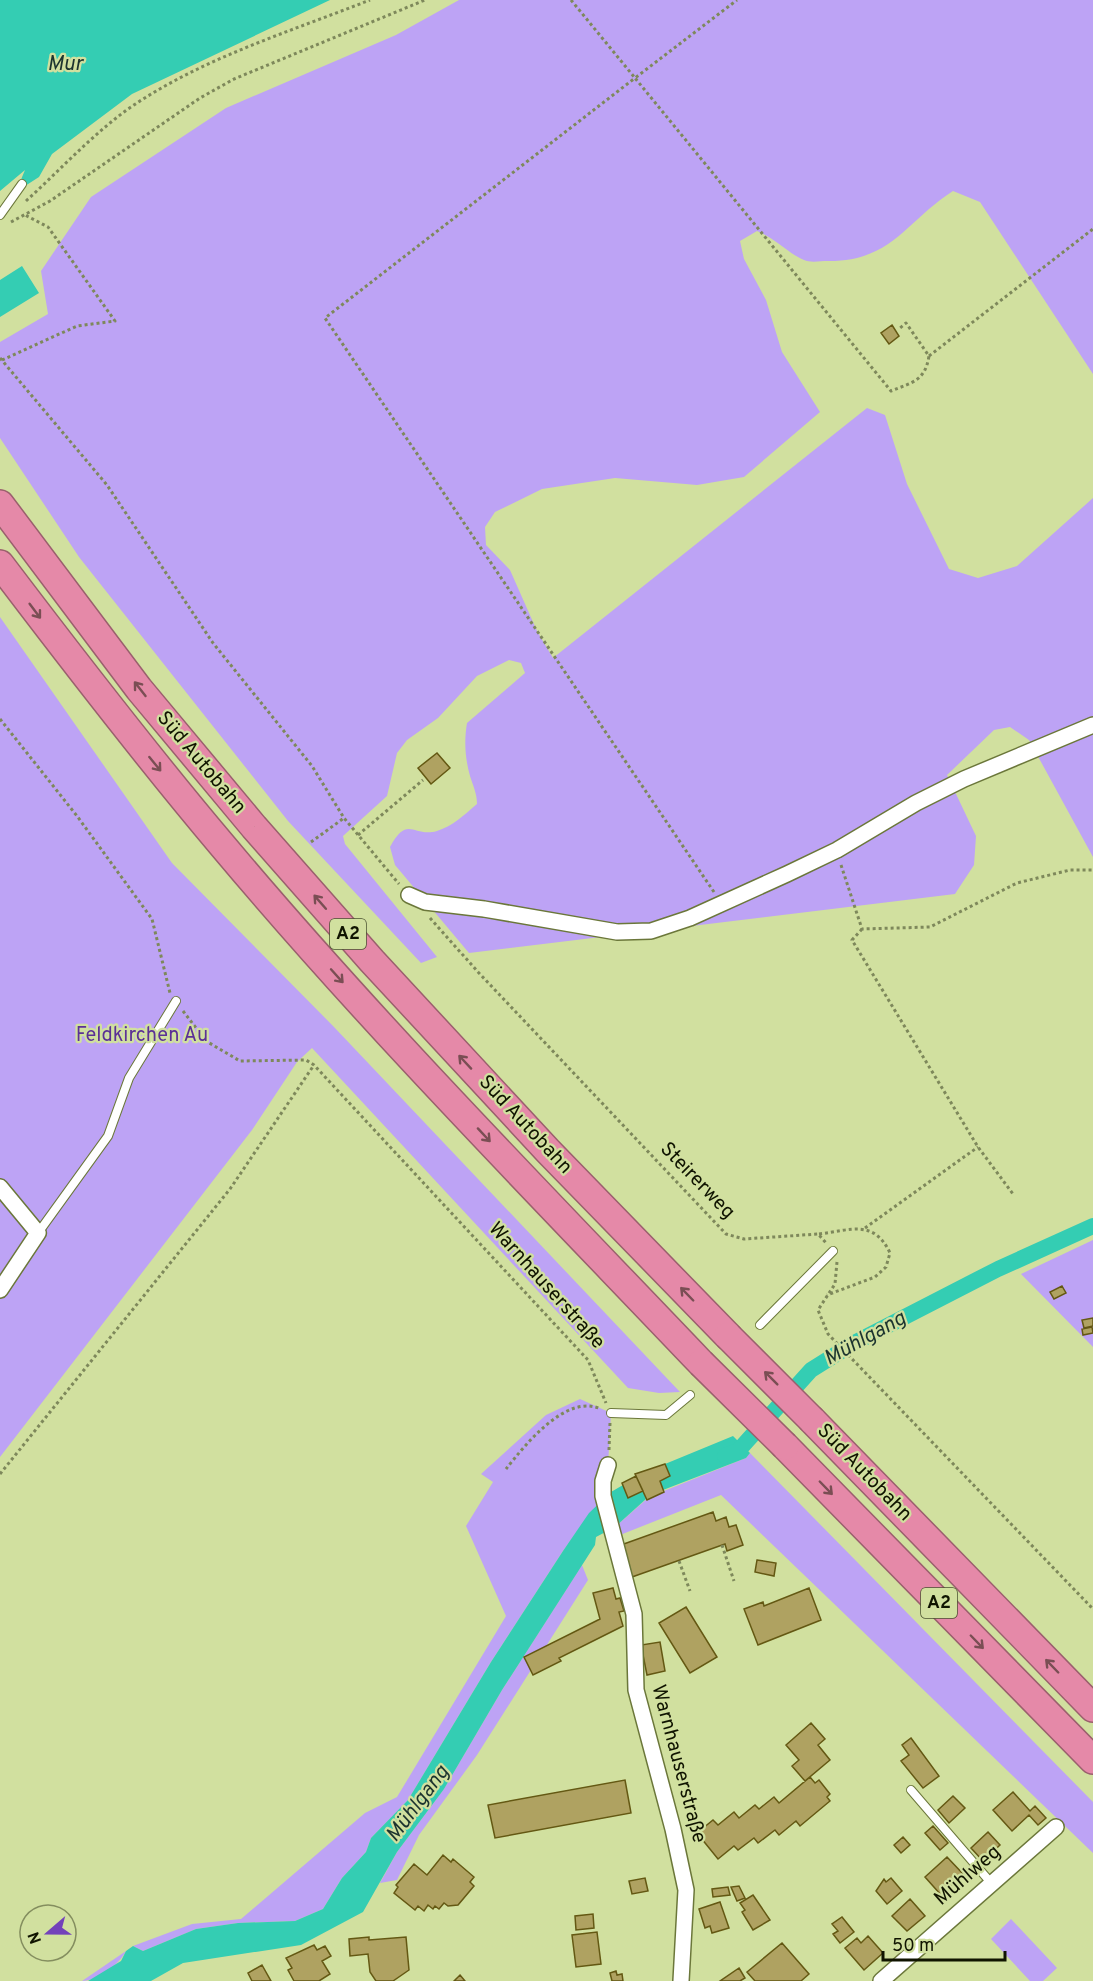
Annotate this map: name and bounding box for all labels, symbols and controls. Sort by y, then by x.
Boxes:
water label: Mur [47,51,85,78]
one-way arrow [29,602,42,618]
one-way arrow [133,681,146,697]
street label: Süd Autobahn [150,706,252,820]
one-way arrow [149,756,162,772]
one-way arrow [313,895,327,910]
road number: A2 [330,919,366,949]
one-way arrow [330,968,344,983]
park label: Feldkirchen Au [76,1023,208,1049]
one-way arrow [458,1054,472,1069]
street label: Süd Autobahn [472,1070,578,1180]
one-way arrow [476,1127,491,1142]
street label: Steirerweg [654,1137,740,1225]
street label: Warnhauserstraße [482,1217,610,1355]
one-way arrow [680,1286,694,1301]
water label: Mühlgang [819,1305,911,1373]
one-way arrow [763,1371,778,1386]
street label: Süd Autobahn [811,1418,917,1528]
one-way arrow [819,1480,833,1495]
road number: A2 [921,1588,957,1618]
one-way arrow [970,1635,985,1650]
one-way arrow [1045,1659,1060,1674]
street label: Warnhauserstraße [644,1682,712,1846]
water label: Mühlgang [380,1760,456,1848]
street label: Mühlweg [929,1840,1007,1912]
north arrow [18,1903,78,1963]
scale bar [883,1924,1004,1962]
text: N [24,1929,47,1946]
text: 50 m [892,1935,934,1958]

